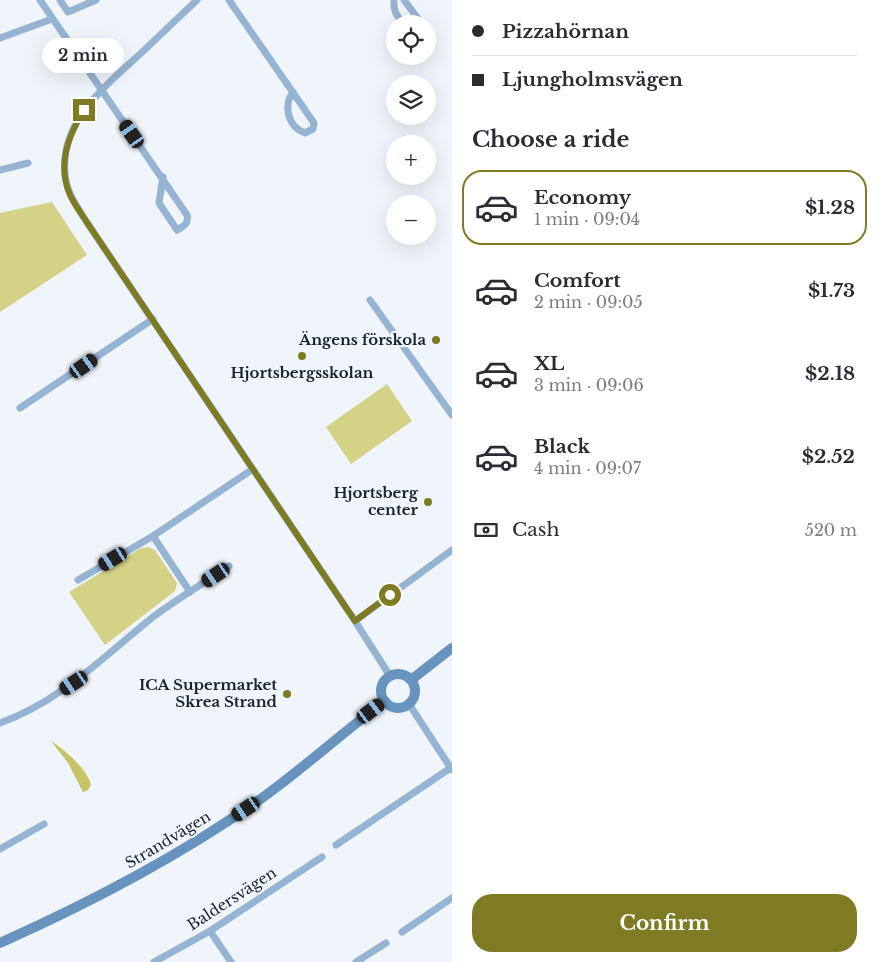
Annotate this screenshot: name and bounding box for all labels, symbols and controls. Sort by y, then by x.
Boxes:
map controls [386,15,436,245]
button: locate [386,15,436,65]
text: Pizzahörnan [502,20,629,43]
callout: 2 min [43,38,125,72]
text: 2 min [58,45,108,65]
text: Ljungholmsvägen [502,68,683,91]
button: layers [386,75,436,125]
route end [73,99,95,121]
car [117,117,146,151]
text: Choose a ride [472,126,629,153]
button: + [386,135,436,185]
icon: car [474,185,519,230]
text: Economy [534,186,631,209]
button: − [386,195,436,245]
text: $1.28 [805,196,855,219]
text: 1 min · 09:04 [534,209,640,229]
icon: car [474,268,519,313]
text: Comfort [534,269,621,292]
text: $1.73 [808,279,855,302]
text: 2 min · 09:05 [534,292,643,312]
place label: Ängens förskola [298,330,426,349]
marker: Ängens förskola [430,334,442,346]
marker: Hjortsbergsskolan [296,350,308,362]
car [67,351,100,381]
icon: car [474,351,519,396]
text: XL [534,352,564,375]
text: $2.18 [805,362,855,385]
place label: Hjortsbergsskolan [231,363,374,382]
text: 3 min · 09:06 [534,375,644,395]
icon: car [474,434,519,479]
text: Black [534,435,590,458]
text: $2.52 [802,445,855,468]
text: 4 min · 09:07 [534,458,641,478]
place label: Hjortsberg center [333,483,419,519]
marker: Hjortsberg center [422,496,434,508]
icon: cash [472,516,500,544]
text: Cash [512,518,559,541]
text: 520 m [805,520,857,540]
car [96,545,129,573]
car [199,560,232,590]
route start [379,584,401,606]
car [57,668,90,698]
place label: ICA Supermarket Skrea Strand [139,675,278,711]
marker: ICA Supermarket Skrea Strand [281,688,293,700]
car [354,696,387,726]
car [229,794,262,824]
street label: Strandvägen [122,807,214,873]
street label: Baldersvägen [184,863,280,934]
button: Confirm [472,894,857,952]

